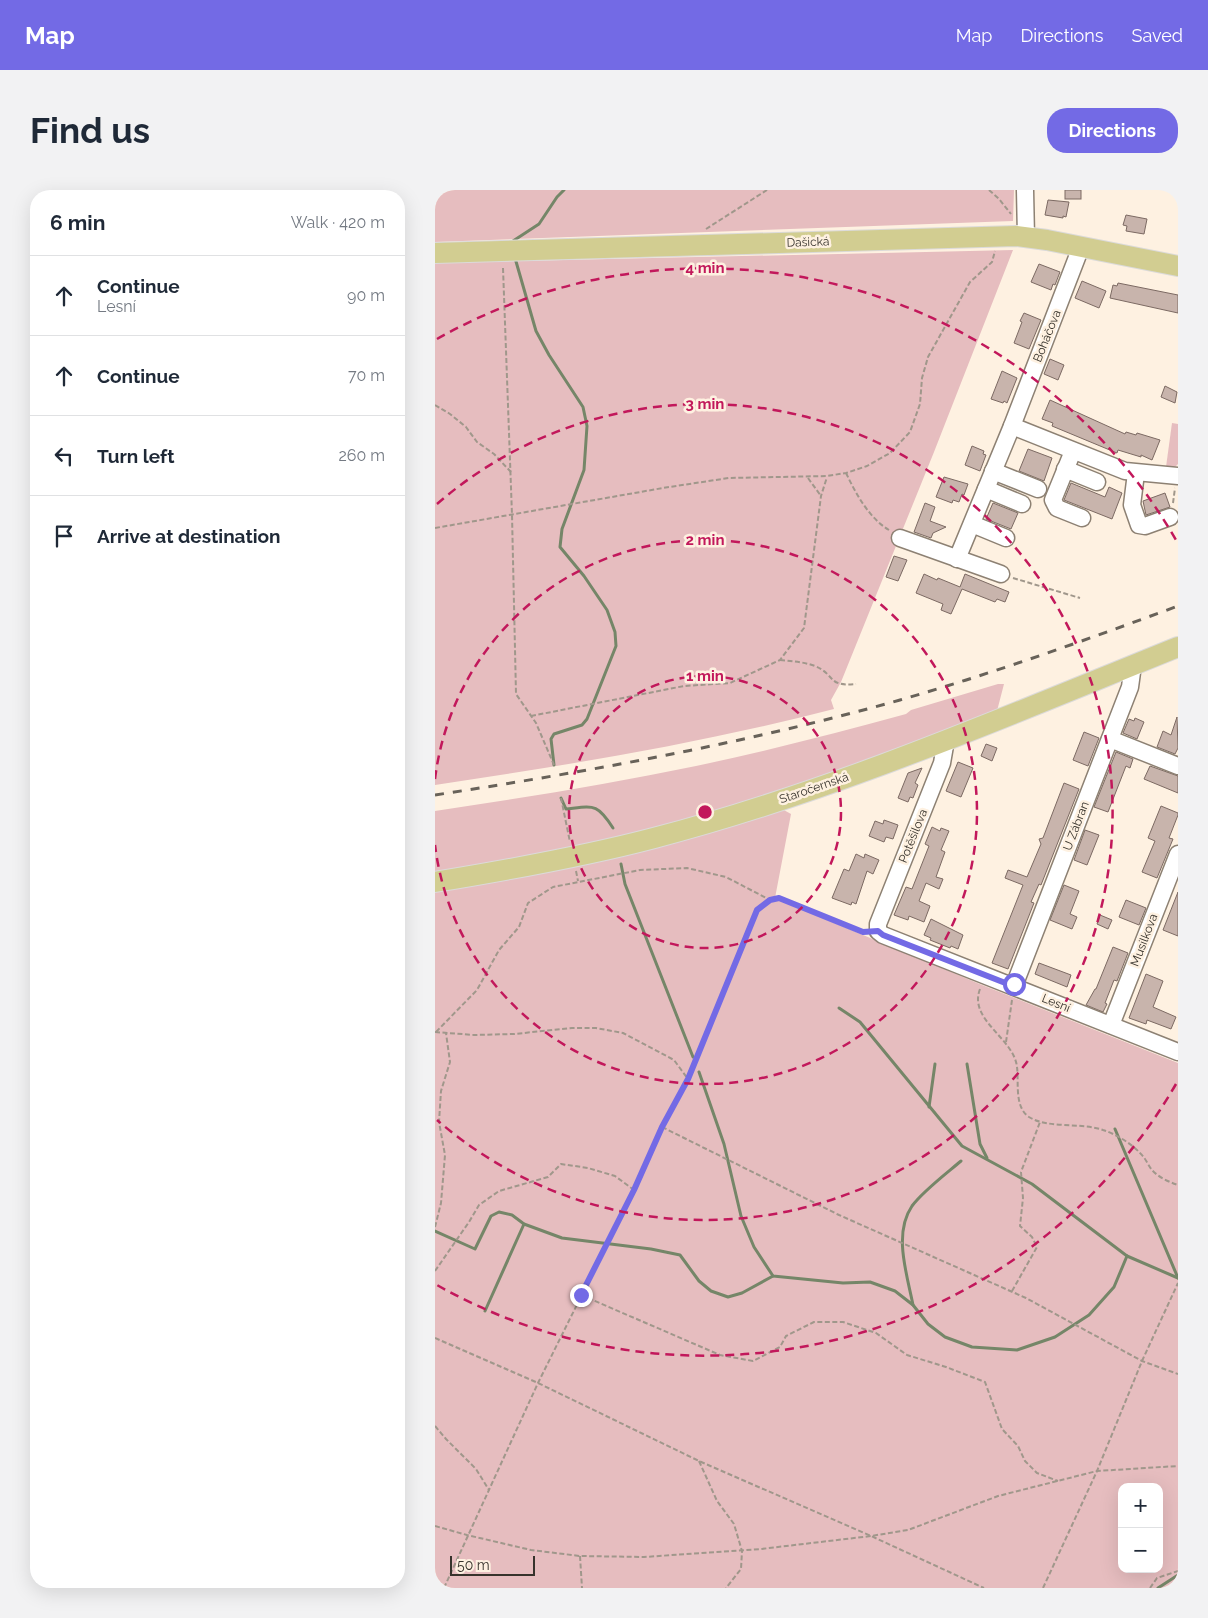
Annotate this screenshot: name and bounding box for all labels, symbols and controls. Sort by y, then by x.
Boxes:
text: Map [25,21,75,50]
text: Map [956,25,992,46]
text: Directions [1020,25,1104,46]
text: Saved [1132,25,1183,46]
button: Directions [1047,108,1178,153]
text: Find us [30,110,150,151]
text: 6 min [50,210,105,235]
text: Walk · 420 m [291,213,385,232]
street label: Dašická [786,234,830,250]
text: 4 min [685,259,725,277]
text: Continue [97,275,180,297]
icon: ahead [50,282,78,310]
text: 90 m [347,286,385,305]
text: Lesní [97,297,136,316]
street label: Boháčova [1030,308,1064,364]
icon: ahead [50,362,78,390]
text: Continue [97,365,180,387]
text: 70 m [348,366,385,385]
text: 3 min [686,395,724,413]
icon: left [50,442,78,470]
text: Turn left [97,445,174,467]
text: 260 m [338,446,385,465]
icon: arrive [50,522,78,550]
text: Arrive at destination [97,525,281,547]
text: 2 min [686,531,724,549]
text: 1 min [686,667,724,685]
street label: Staročernská [778,770,850,806]
street label: U Zábran [1060,800,1092,852]
centre of rings [696,803,714,821]
street label: Potěšilova [896,807,930,865]
street label: Musílkova [1128,912,1160,968]
route start [1003,973,1026,996]
street label: Lesní [1040,991,1073,1015]
route end [570,1284,593,1307]
map controls [1118,1483,1163,1573]
button: + [1118,1483,1163,1528]
button: − [1118,1528,1163,1573]
scale bar [450,1553,535,1576]
text: 50 m [457,1557,490,1573]

